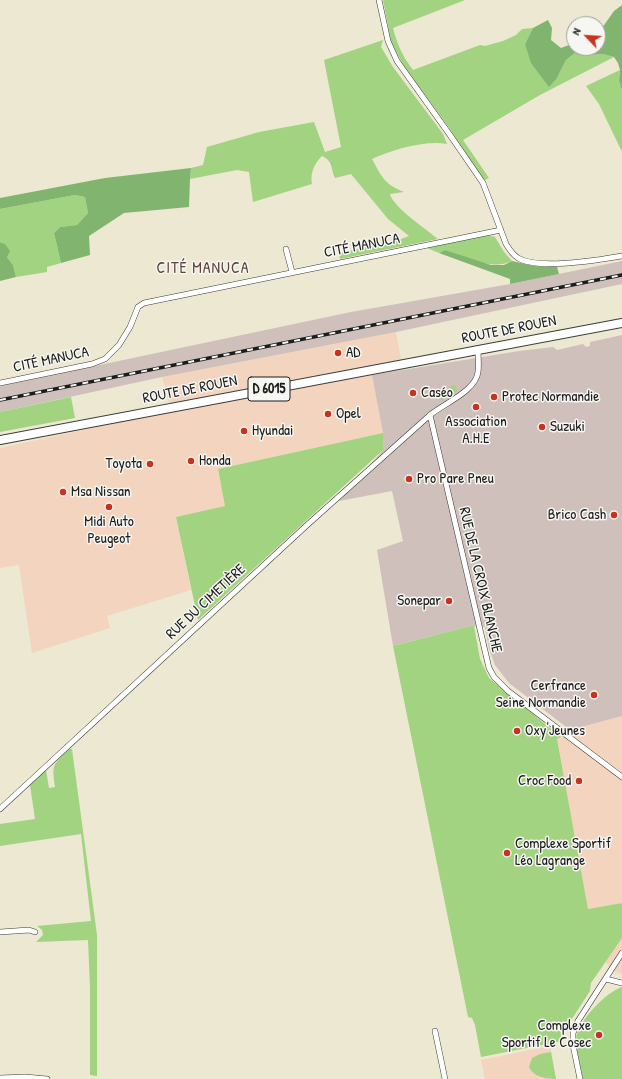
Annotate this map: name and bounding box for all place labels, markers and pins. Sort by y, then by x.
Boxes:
place label: AD [346,344,360,362]
marker: AD [333,348,343,358]
place label: Caséo [421,384,453,402]
marker: Caséo [408,388,418,398]
place label: Protec Normandie [502,388,599,406]
marker: Protec Normandie [489,392,499,402]
marker: Association A.H.E [471,402,481,412]
place label: Opel [336,405,361,423]
marker: Opel [323,409,333,419]
place label: Association A.H.E [445,413,507,448]
place label: Suzuki [550,418,585,436]
place label: Hyundai [252,422,293,440]
marker: Suzuki [537,422,547,432]
marker: Hyundai [239,426,249,436]
place label: Honda [199,452,231,470]
place label: Toyota [106,455,142,473]
marker: Honda [186,456,196,466]
marker: Toyota [145,459,155,469]
place label: Pro Pare Pneu [417,470,494,488]
marker: Pro Pare Pneu [404,474,414,484]
place label: Msa Nissan [71,483,131,501]
marker: Msa Nissan [58,487,68,497]
marker: Midi Auto Peugeot [104,502,114,512]
place label: Brico Cash [548,506,606,524]
marker: Brico Cash [609,510,619,520]
place label: Midi Auto Peugeot [84,513,134,548]
place label: Sonepar [397,592,441,610]
marker: Sonepar [444,596,454,606]
place label: Cerfrance Seine Normandie [496,677,586,712]
marker: Cerfrance Seine Normandie [589,690,599,700]
place label: Oxy'Jeunes [525,722,585,740]
marker: Oxy'Jeunes [512,726,522,736]
place label: Croc Food [518,772,571,790]
marker: Croc Food [574,776,584,786]
place label: Complexe Sportif Léo Lagrange [515,835,611,870]
marker: Complexe Sportif Léo Lagrange [502,848,512,858]
place label: Complexe Sportif Le Cosec [502,1017,591,1052]
marker: Complexe Sportif Le Cosec [594,1030,604,1040]

